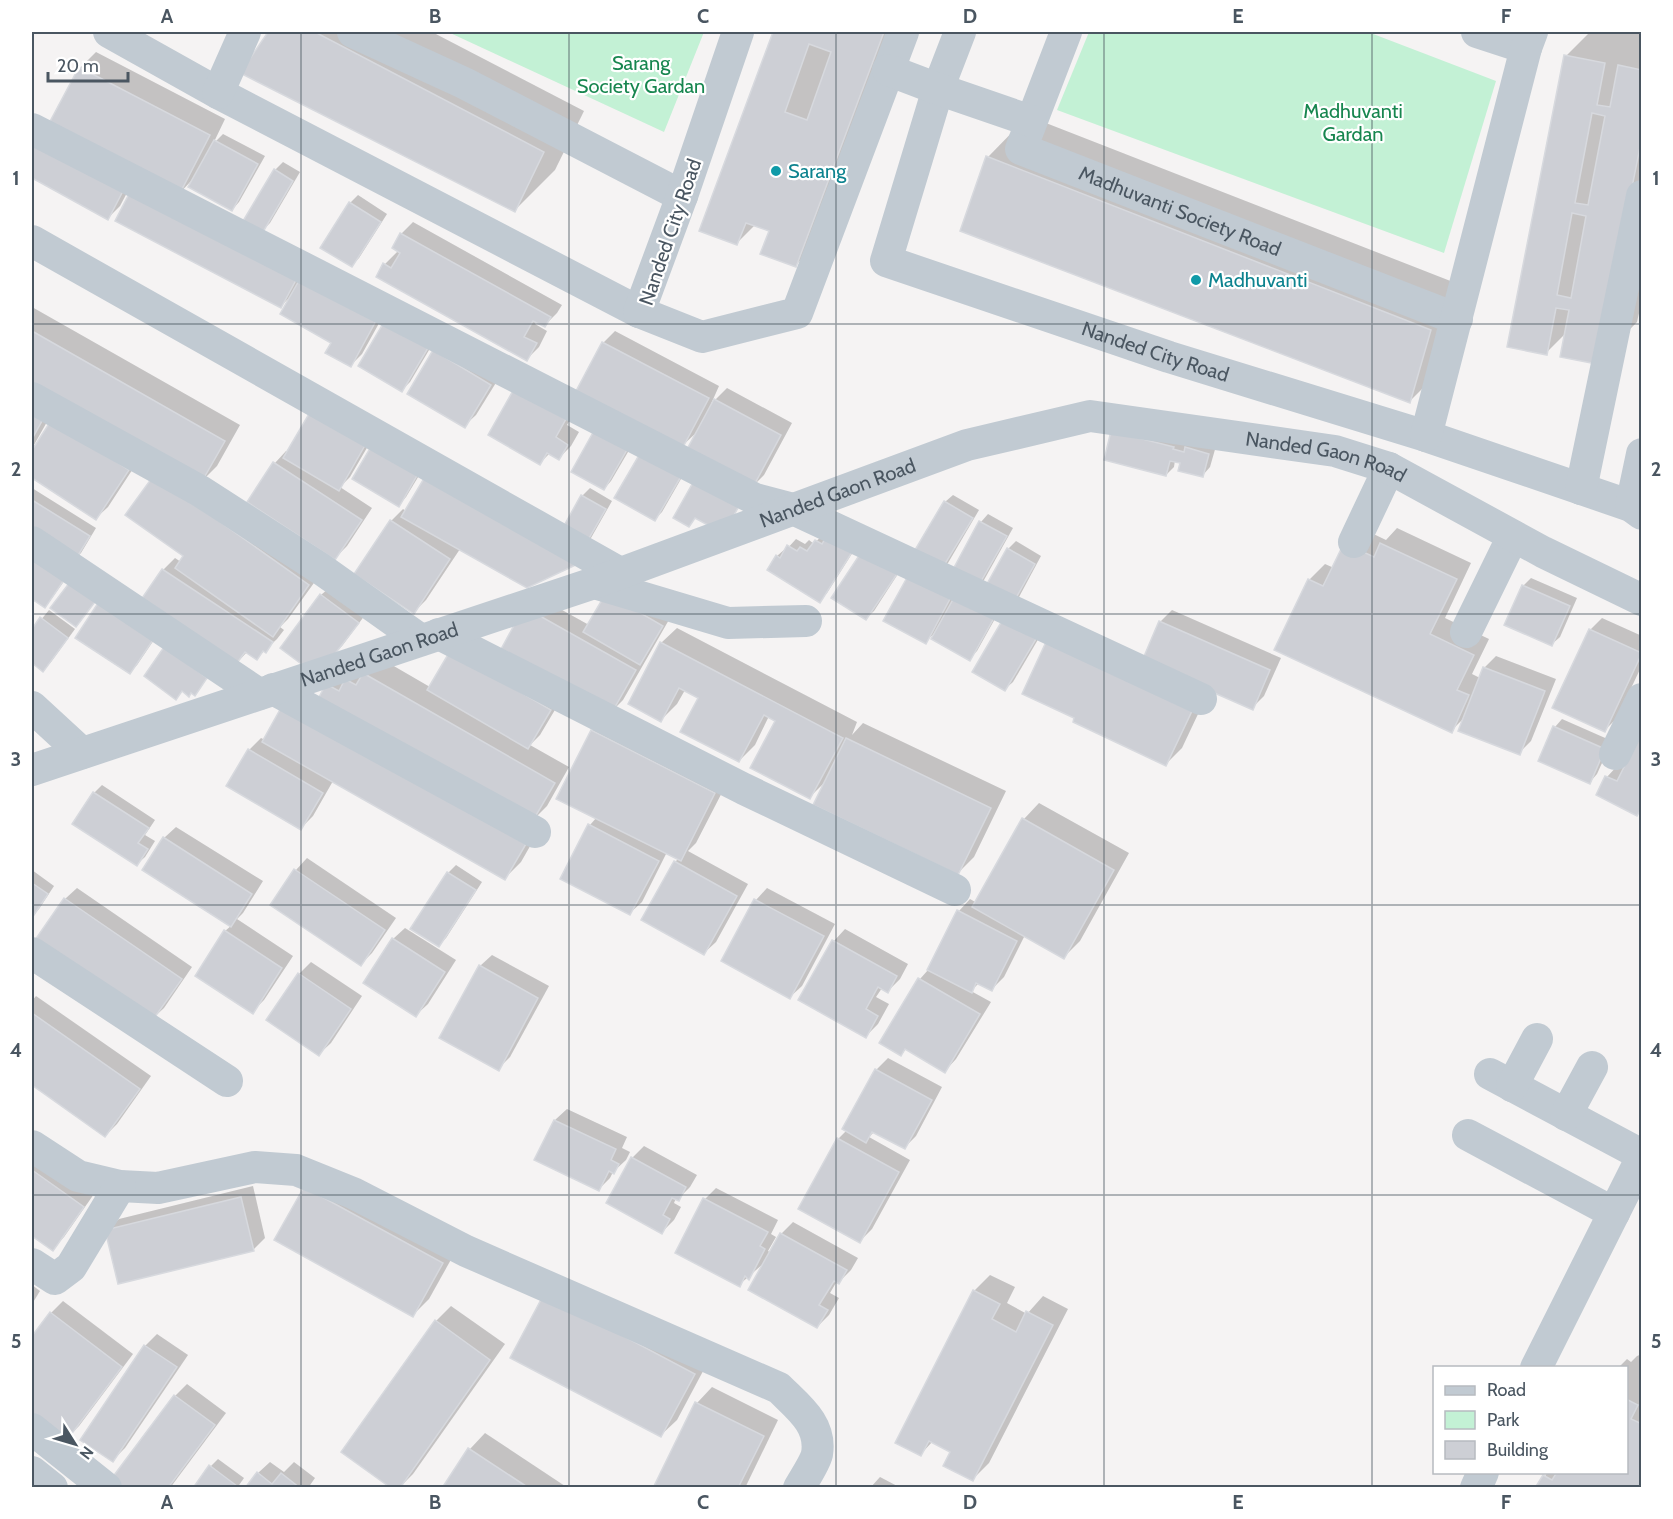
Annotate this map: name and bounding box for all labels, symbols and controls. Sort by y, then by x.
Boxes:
text: A [161,4,174,28]
text: B [429,4,441,28]
text: C [697,4,709,28]
text: D [963,4,977,28]
text: E [1232,4,1244,28]
text: F [1501,4,1512,28]
scale bar [48,45,128,83]
park label: Sarang Society Gardan [577,51,705,98]
text: 20 m [57,55,99,77]
park label: Madhuvanti Gardan [1303,99,1403,146]
street label: Nanded City Road [634,156,706,308]
place label: Sarang [788,159,847,183]
street label: Madhuvanti Society Road [1075,161,1285,261]
marker: Sarang [769,164,783,178]
text: 1 [12,166,20,190]
text: 1 [1652,166,1660,190]
place label: Madhuvanti [1208,268,1307,292]
marker: Madhuvanti [1189,273,1203,287]
street label: Nanded City Road [1079,316,1232,387]
street label: Nanded Gaon Road [1244,426,1410,487]
street label: Nanded Gaon Road [756,453,919,533]
text: 2 [11,457,21,481]
text: 2 [1651,457,1661,481]
street label: Nanded Gaon Road [297,617,461,692]
text: 3 [11,747,21,771]
text: 3 [1651,747,1661,771]
text: 4 [10,1038,22,1062]
text: 4 [1650,1038,1662,1062]
text: 5 [11,1329,21,1353]
text: 5 [1651,1329,1661,1353]
legend [1433,1366,1628,1474]
text: Road [1487,1379,1526,1401]
text: Park [1487,1409,1520,1431]
north arrow [45,1414,105,1474]
text: Building [1487,1439,1549,1461]
text: N [76,1442,98,1463]
text: A [161,1490,174,1514]
text: B [429,1490,441,1514]
text: C [697,1490,709,1514]
text: D [963,1490,977,1514]
text: E [1232,1490,1244,1514]
text: F [1501,1490,1512,1514]

